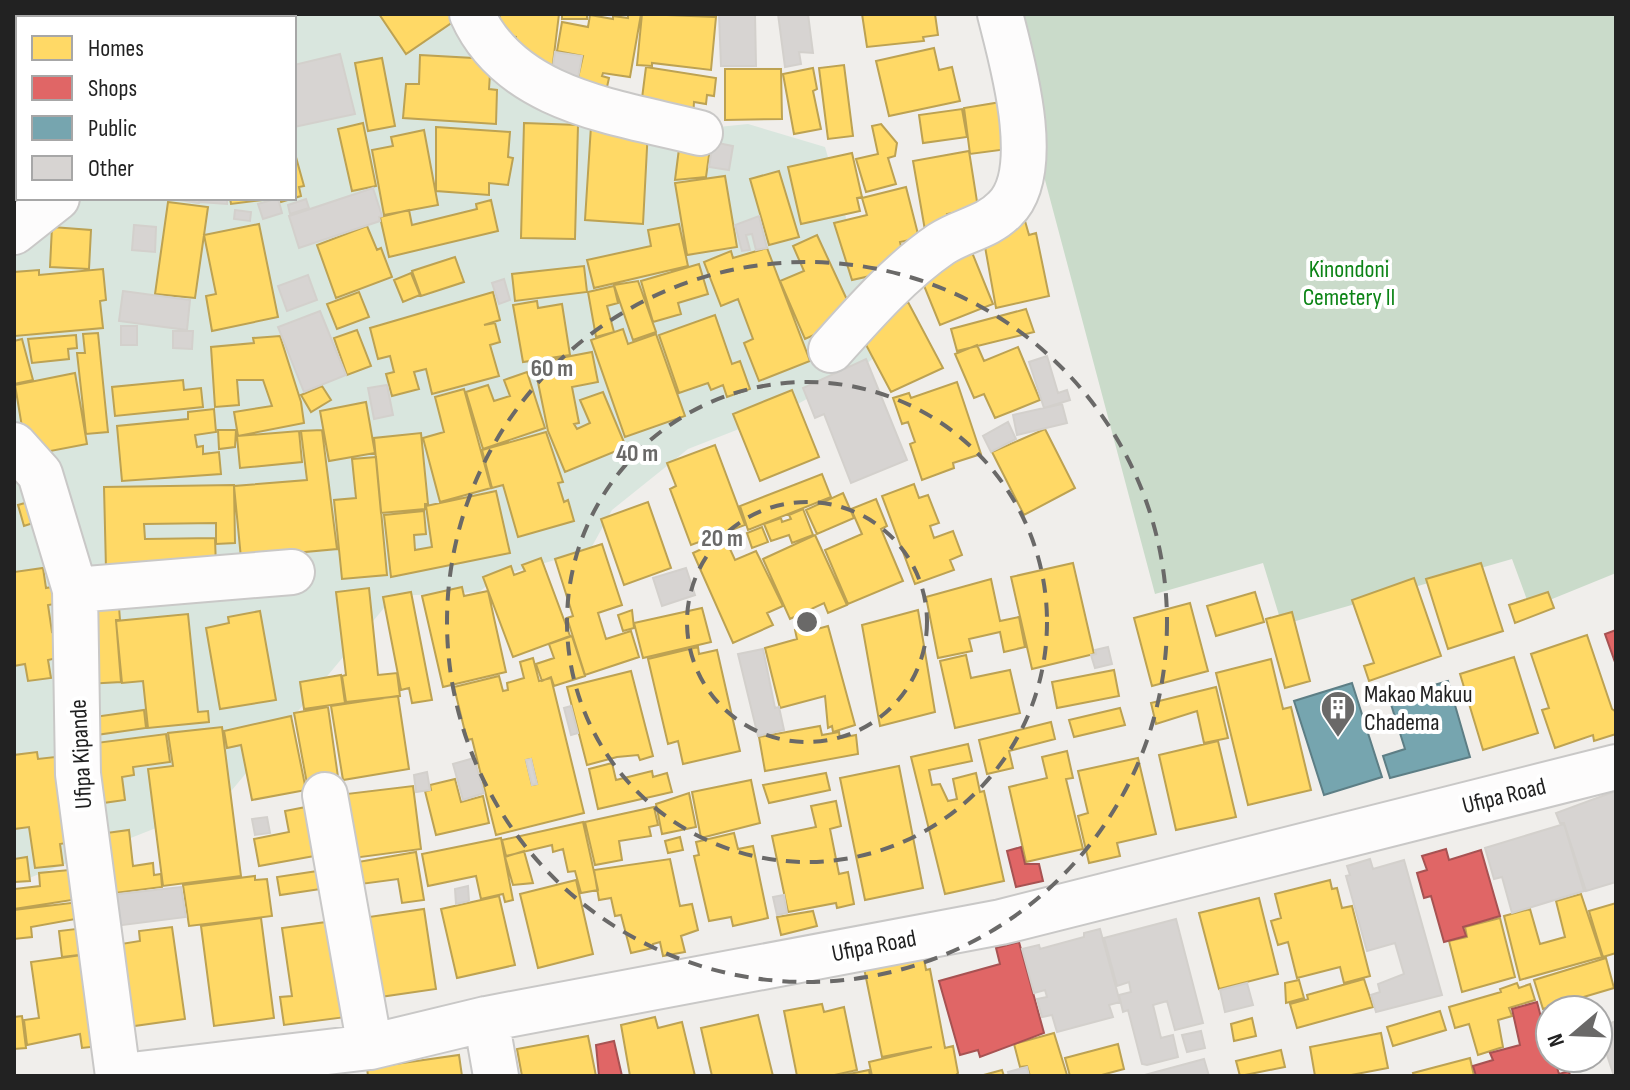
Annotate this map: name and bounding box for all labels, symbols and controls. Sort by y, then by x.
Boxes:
legend [16,16,296,200]
text: Homes [88,34,144,63]
text: Shops [88,74,137,103]
text: Public [88,114,137,143]
text: Other [88,154,134,183]
park label: Kinondoni Cemetery II [1303,255,1395,312]
text: 60 m [531,354,573,383]
text: 40 m [616,439,658,468]
text: 20 m [701,524,743,553]
centre of rings [793,608,821,636]
place label: Makao Makuu Chadema [1364,680,1472,737]
building icon: Makao Makuu Chadema [1319,689,1357,739]
street label: Ufipa Kipande [64,698,98,810]
street label: Ufipa Road [1459,772,1549,820]
street label: Ufipa Road [829,924,919,968]
north arrow [1534,994,1614,1074]
text: N [1542,1030,1571,1050]

